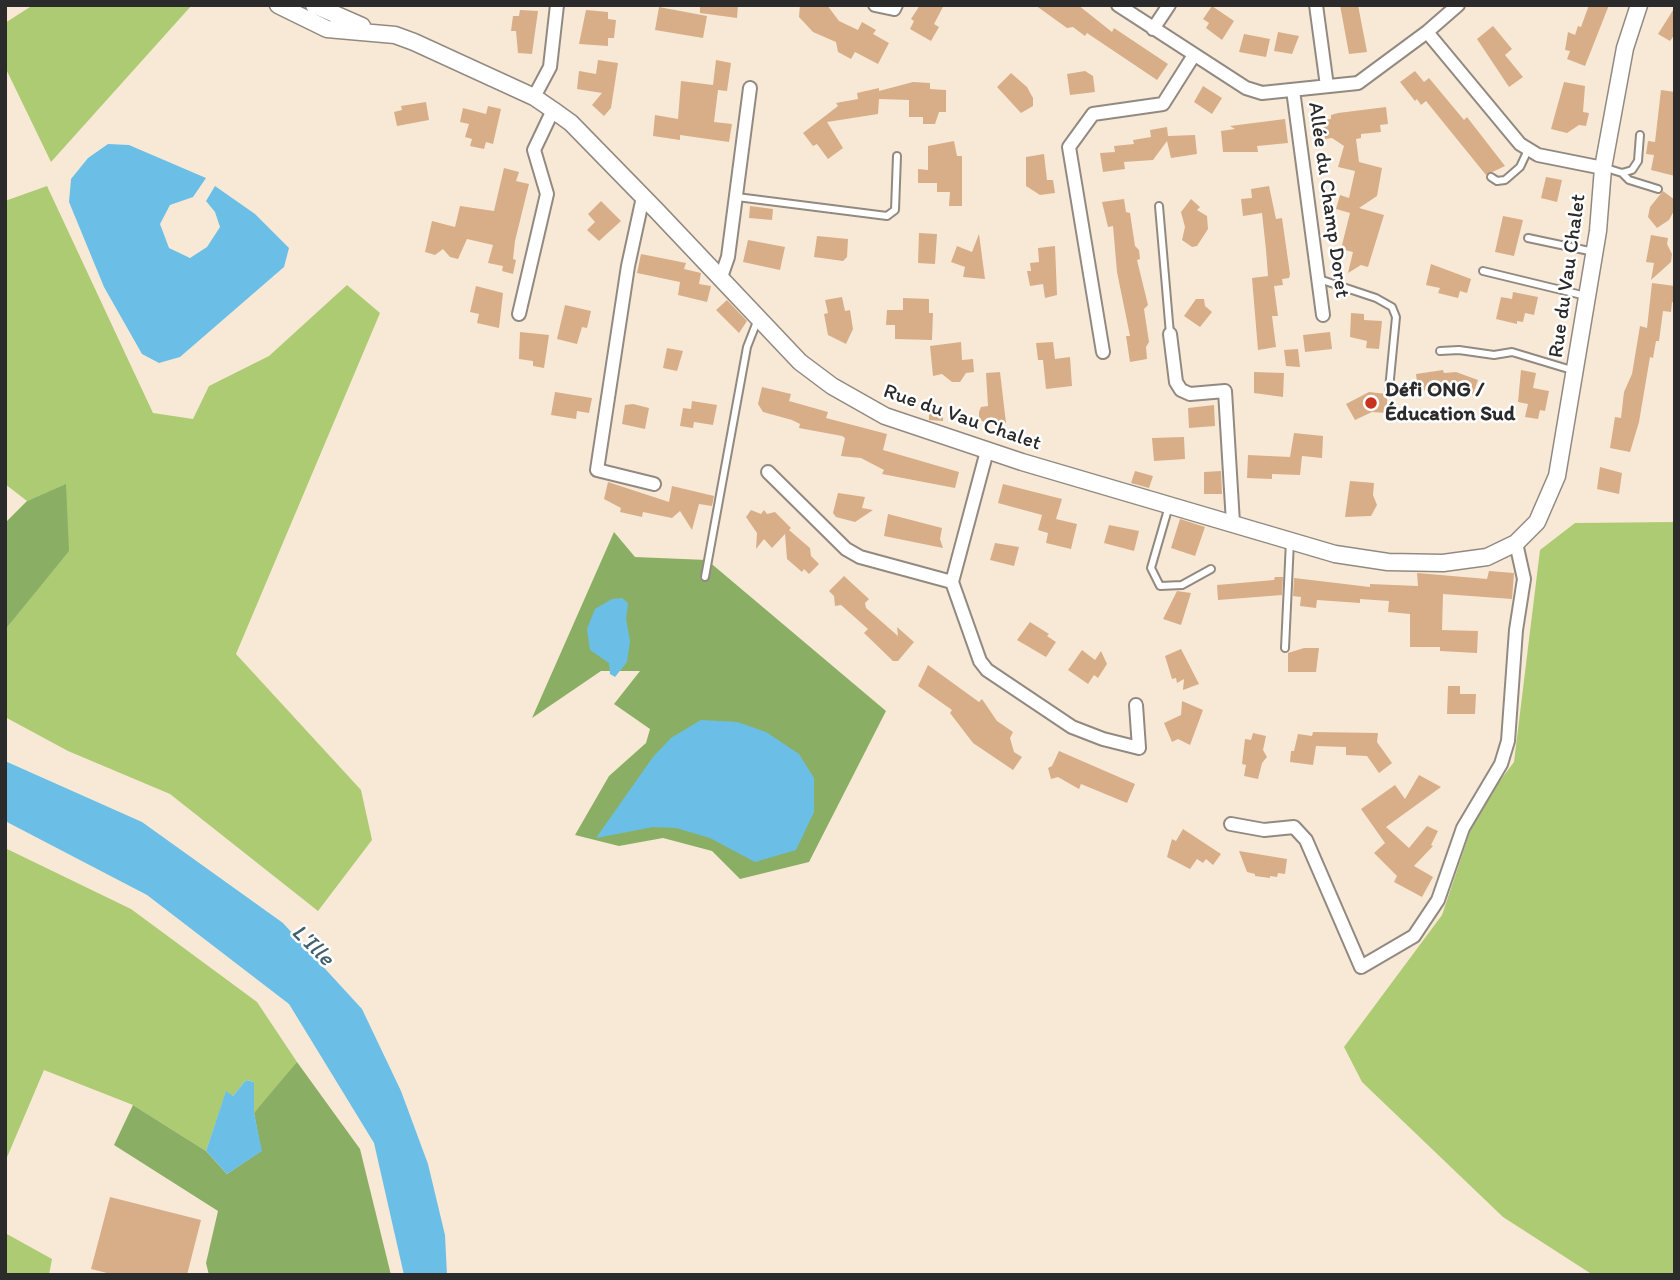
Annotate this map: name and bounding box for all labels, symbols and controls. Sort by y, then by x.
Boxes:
street label: Allée du Champ Doret [1302,101,1354,299]
street label: Rue du Vau Chalet [1544,192,1592,360]
place label: Défi ONG / Éducation Sud [1385,378,1515,428]
street label: Rue du Vau Chalet [880,379,1044,457]
marker: Défi ONG / Éducation Sud [1363,395,1379,411]
water label: L'Ille [285,919,339,973]

